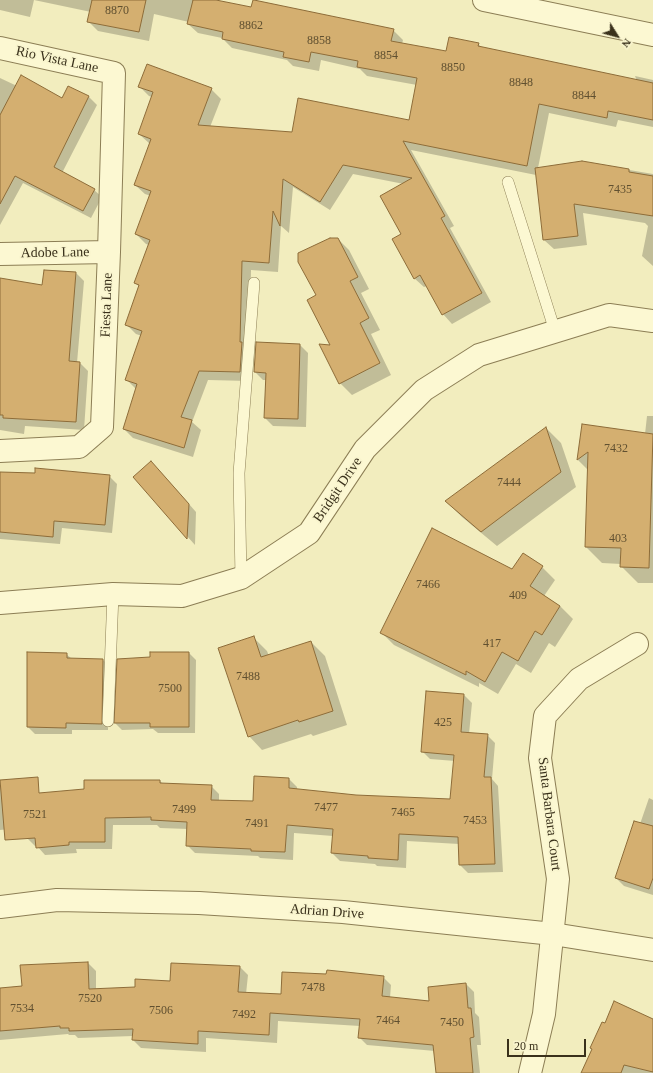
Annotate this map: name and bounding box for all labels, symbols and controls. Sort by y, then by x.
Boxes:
house number: 8870 [105,4,129,18]
north arrow [597,16,637,56]
house number: 8862 [239,19,263,33]
house number: 8858 [307,34,331,48]
text: N [619,36,634,50]
street label: Rio Vista Lane [14,43,100,77]
house number: 8854 [374,49,398,63]
house number: 8850 [441,61,465,75]
house number: 8848 [509,76,533,90]
house number: 8844 [572,89,596,103]
house number: 7435 [608,183,632,197]
street label: Adobe Lane [20,244,90,262]
street label: Fiesta Lane [97,272,117,338]
house number: 7432 [604,442,628,456]
street label: Bridgit Drive [310,454,366,526]
house number: 7444 [497,476,521,490]
house number: 403 [609,532,627,546]
house number: 7466 [416,578,440,592]
house number: 409 [509,589,527,603]
house number: 417 [483,637,501,651]
house number: 7488 [236,670,260,684]
house number: 7500 [158,682,182,696]
house number: 425 [434,716,452,730]
street label: Santa Barbara Court [534,756,564,872]
house number: 7477 [314,801,338,815]
house number: 7499 [172,803,196,817]
house number: 7465 [391,806,415,820]
house number: 7521 [23,808,47,822]
house number: 7453 [463,814,487,828]
house number: 7491 [245,817,269,831]
street label: Adrian Drive [289,901,365,923]
house number: 7478 [301,981,325,995]
house number: 7520 [78,992,102,1006]
house number: 7534 [10,1002,34,1016]
house number: 7506 [149,1004,173,1018]
house number: 7492 [232,1008,256,1022]
house number: 7464 [376,1014,400,1028]
house number: 7450 [440,1016,464,1030]
scale bar [509,1031,588,1057]
text: 20 m [514,1039,538,1053]

